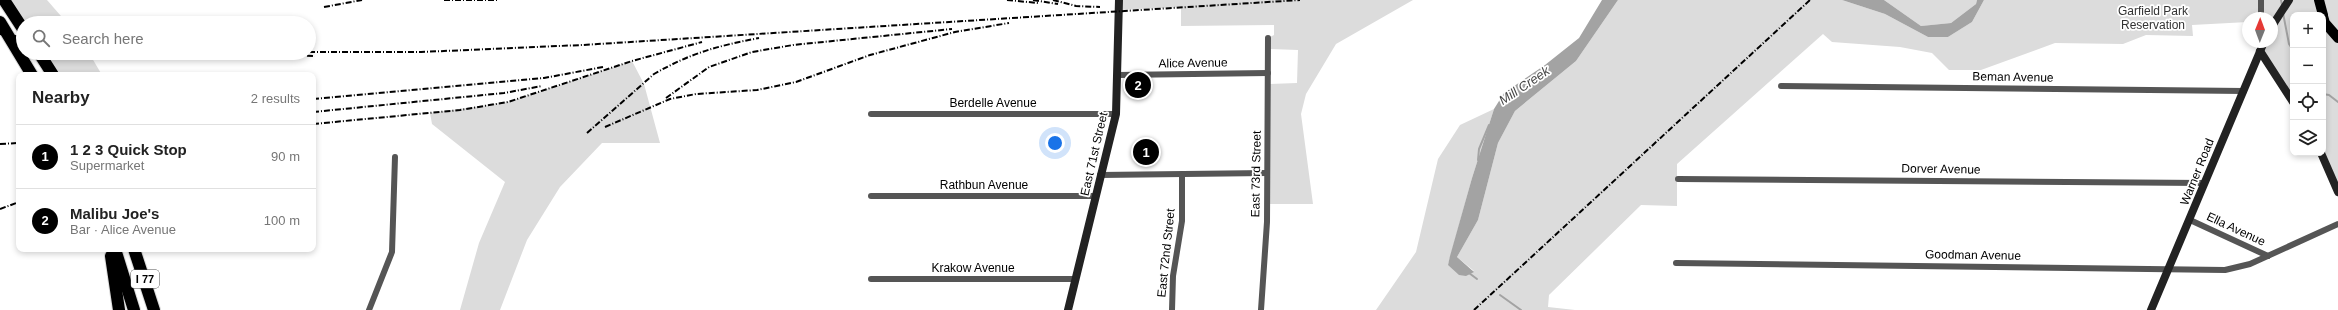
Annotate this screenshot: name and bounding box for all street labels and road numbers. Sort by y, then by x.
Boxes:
street label: Alice Avenue [1158,55,1228,71]
street label: Beman Avenue [1972,69,2054,85]
street label: Berdelle Avenue [949,96,1037,110]
street label: East 71st Street [1078,110,1111,197]
street label: East 73rd Street [1248,130,1264,217]
street label: Warner Road [2177,136,2217,208]
street label: Dorver Avenue [1901,161,1981,177]
street label: Rathbun Avenue [940,178,1029,192]
street label: East 72nd Street [1154,207,1178,298]
street label: Ella Avenue [2204,209,2268,249]
street label: Goodman Avenue [1925,247,2021,263]
street label: Krakow Avenue [931,261,1015,275]
road number: I 77 [131,270,159,288]

